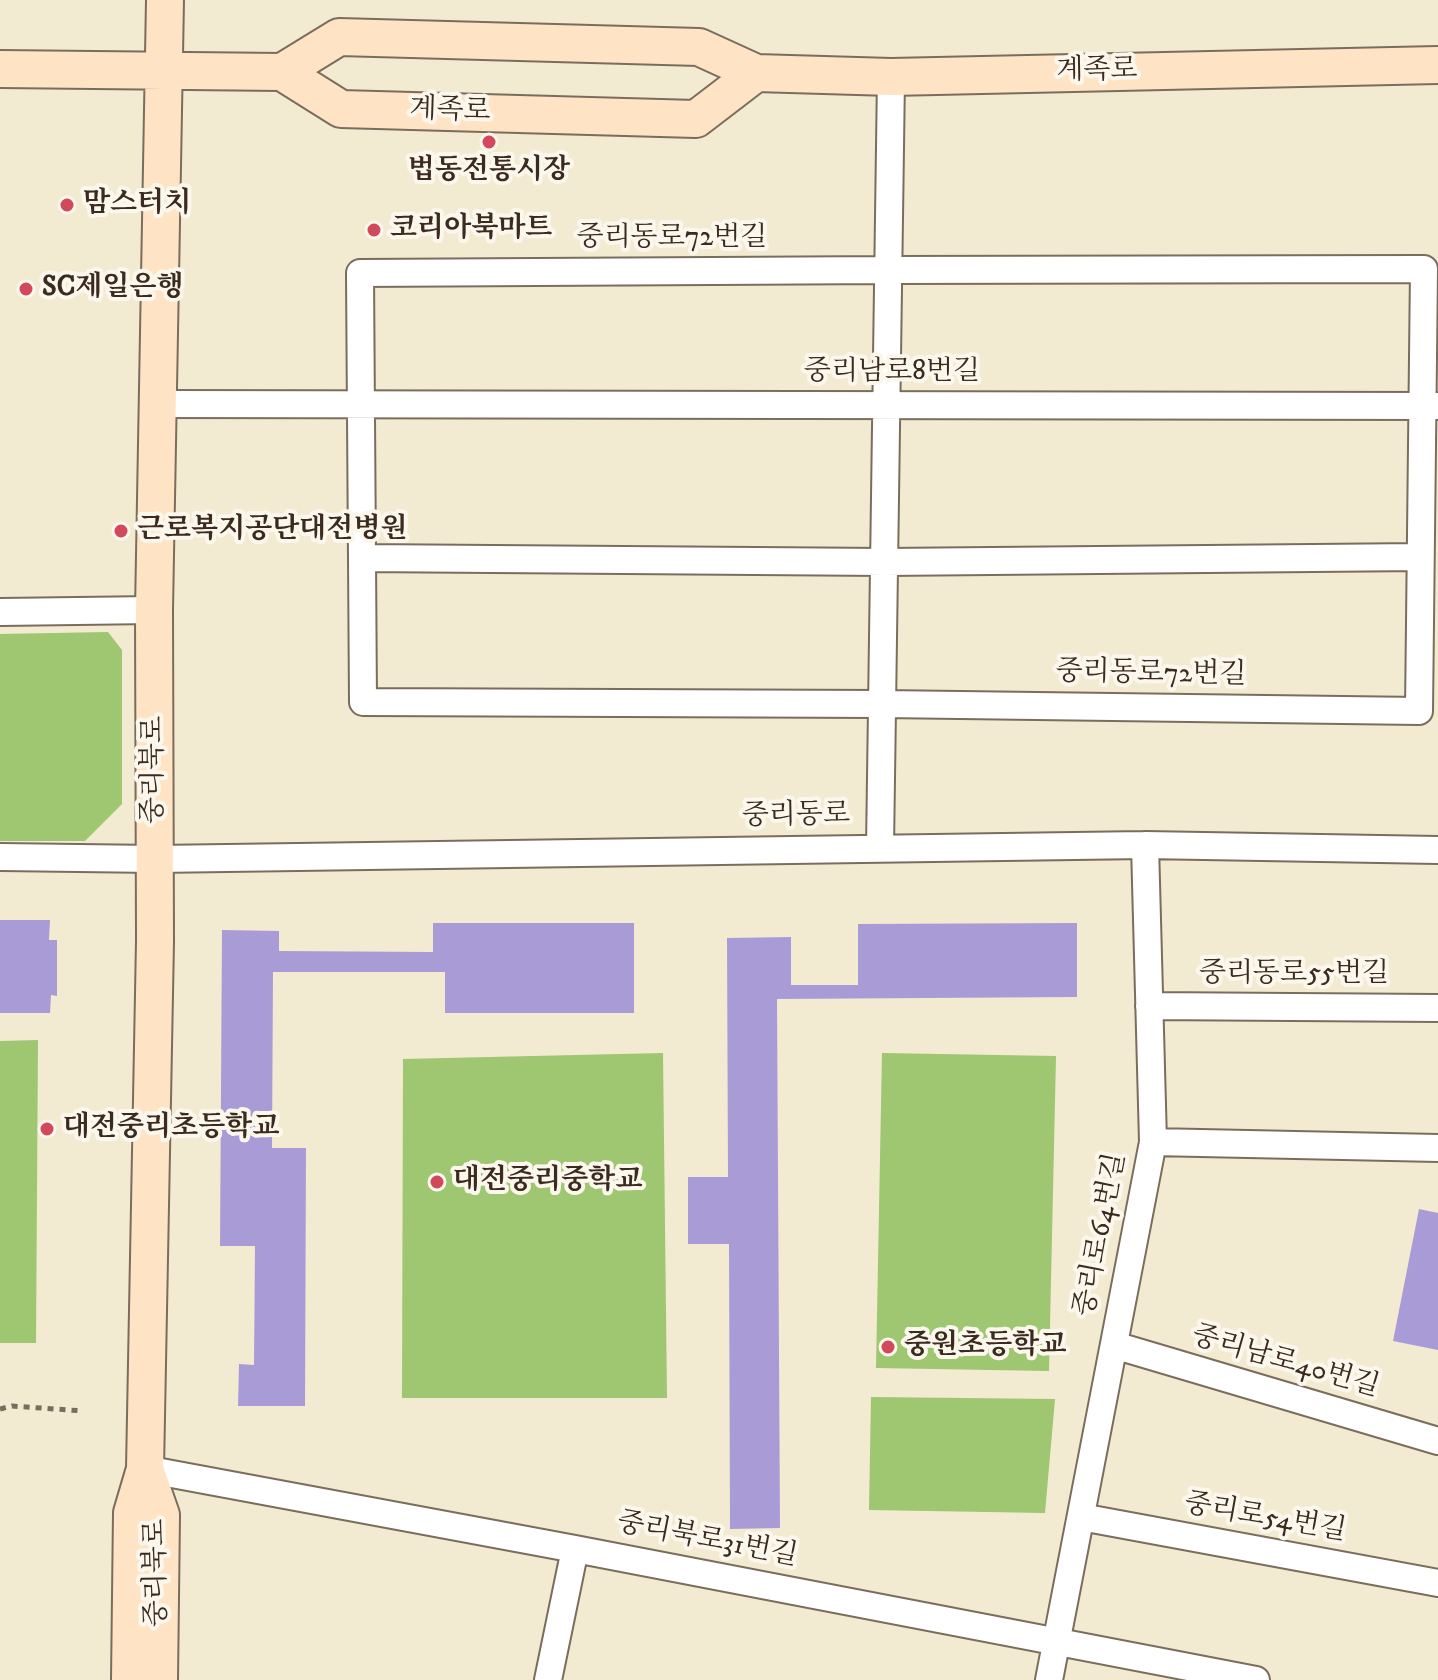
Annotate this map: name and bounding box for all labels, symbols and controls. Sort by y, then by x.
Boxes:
street label: 계족로 [1056,54,1138,90]
street label: 계족로 [409,94,491,130]
marker: 법동전통시장 [480,133,498,151]
place label: 법동전통시장 [408,155,570,189]
place label: 맘스터치 [83,188,191,222]
marker: 맘스터치 [58,196,76,214]
place label: 코리아북마트 [390,213,552,247]
marker: 코리아북마트 [365,221,383,239]
street label: 중리동로72번길 [577,222,767,256]
place label: SC제일은행 [42,272,183,306]
marker: SC제일은행 [17,280,35,298]
street label: 중리남로8번길 [804,356,980,390]
place label: 근로복지공단대전병원 [137,514,407,548]
marker: 근로복지공단대전병원 [112,522,130,540]
street label: 중리동로72번길 [1055,657,1247,693]
street label: 중리북로 [138,716,172,824]
street label: 중리동로 [742,799,850,835]
street label: 중리동로55번길 [1199,958,1389,992]
place label: 대전중리초등학교 [63,1112,279,1146]
marker: 대전중리초등학교 [38,1120,56,1138]
street label: 중리로64번길 [1070,1150,1134,1320]
place label: 대전중리중학교 [453,1165,642,1199]
marker: 대전중리중학교 [428,1173,446,1191]
street label: 중리남로40번길 [1187,1320,1383,1406]
place label: 중원초등학교 [904,1330,1066,1364]
marker: 중원초등학교 [879,1338,897,1356]
street label: 중리로54번길 [1181,1488,1349,1550]
street label: 중리북로31번길 [614,1507,800,1575]
street label: 중리북로 [140,1519,176,1627]

